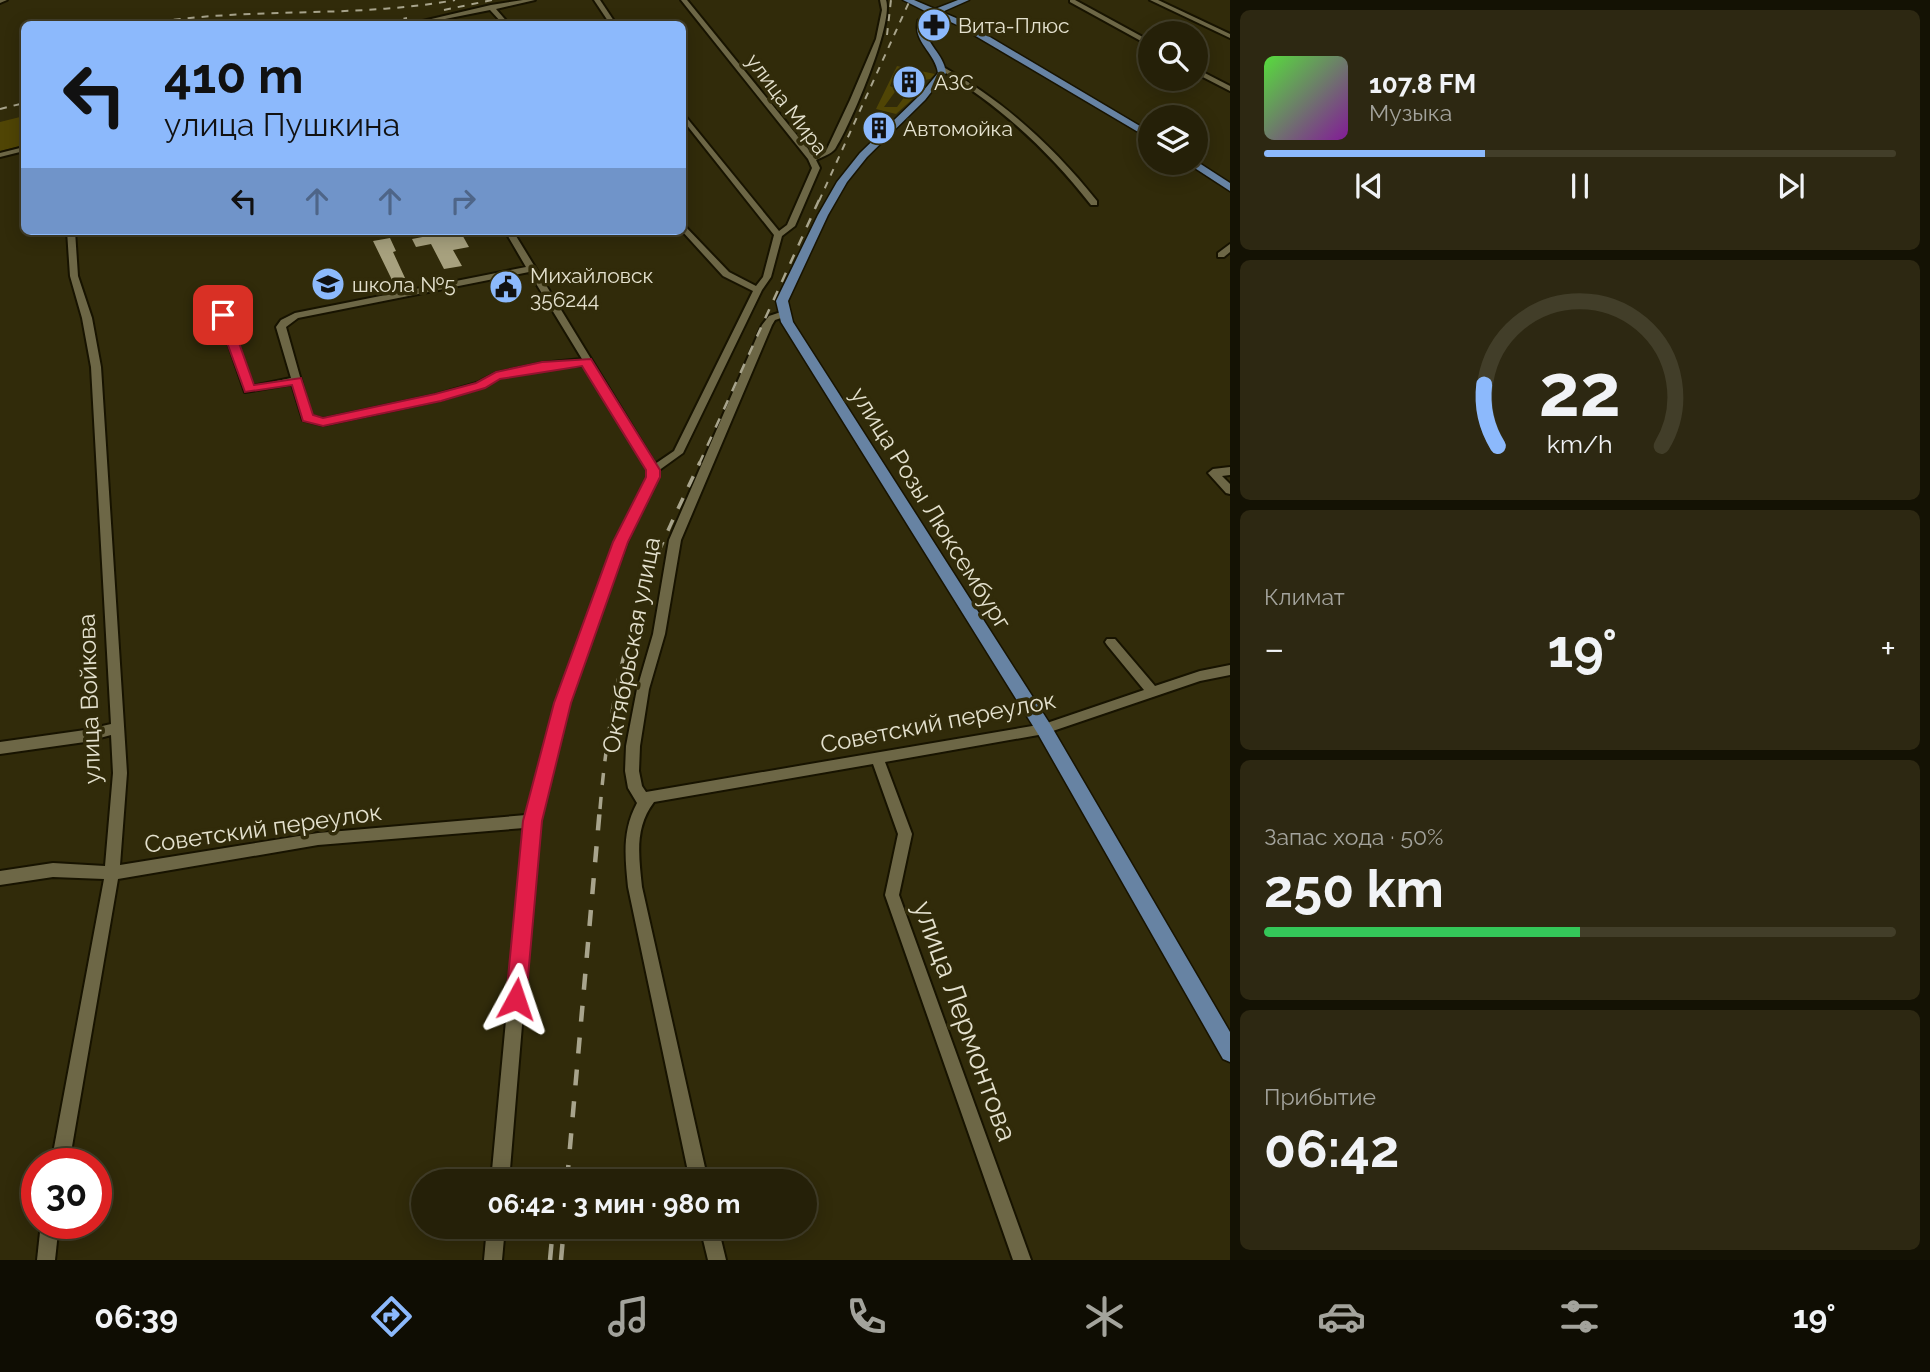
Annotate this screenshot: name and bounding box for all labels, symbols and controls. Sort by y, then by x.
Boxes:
pharmacy icon: Вита-Плюс [915,6,953,44]
place label: Вита-Плюс [958,13,1070,38]
map controls [1138,21,1208,175]
button: search [1138,21,1208,91]
text: 410 m [164,47,304,104]
icon: left [49,49,140,140]
street label: улица Мира [741,49,833,159]
building icon: АЗС [890,63,928,101]
text: 107.8 FM [1369,69,1476,99]
place label: АЗС [934,70,974,95]
text: Музыка [1369,99,1452,126]
button: layers [1138,105,1208,175]
text: улица Пушкина [164,106,400,143]
building icon: Автомойка [860,109,898,147]
place label: Автомойка [903,116,1013,141]
icon: previous [1350,167,1388,205]
icon: pause [1561,167,1599,205]
icon: next [1772,167,1810,205]
icon: left [225,182,263,220]
icon: ahead [298,182,336,220]
icon: ahead [371,182,409,220]
icon: right [444,182,482,220]
place label: Михайловск 356244 [530,263,653,312]
school or university icon: школа №5 [309,265,347,303]
public building icon: Михайловск 356244 [487,268,525,306]
place label: школа №5 [352,272,456,297]
pin [193,285,253,345]
icon: arrive [204,296,242,334]
text: 22 [1539,348,1621,433]
street label: улица Розы Люксембург [844,381,1018,635]
text: km/h [1547,429,1613,459]
street label: Октябрьская улица [596,534,666,756]
text: Климат [1264,583,1345,610]
street label: улица Войкова [72,613,106,785]
text: 19° [1548,618,1617,679]
text: − [1264,626,1284,671]
text: + [1880,626,1896,671]
street label: Советский переулок [818,685,1058,759]
street label: Советский переулок [143,797,383,859]
text: Запас хода · 50% [1264,823,1443,850]
text: 250 km [1264,858,1444,919]
street label: улица Лермонтова [906,896,1024,1146]
position arrow [479,962,553,1036]
text: Прибытие [1264,1083,1376,1110]
text: 06:42 [1264,1118,1399,1179]
speed limit sign: 30 [21,1148,112,1239]
text: 06:42 · 3 мин · 980 m [487,1189,741,1219]
icon: directions [367,1292,416,1341]
icon: music [604,1292,653,1341]
icon: phone [842,1292,891,1341]
icon: climate [1080,1292,1129,1341]
icon: car [1317,1292,1366,1341]
icon: filters [1555,1292,1604,1341]
text: 06:39 [94,1298,178,1335]
text: 19° [1793,1298,1836,1335]

